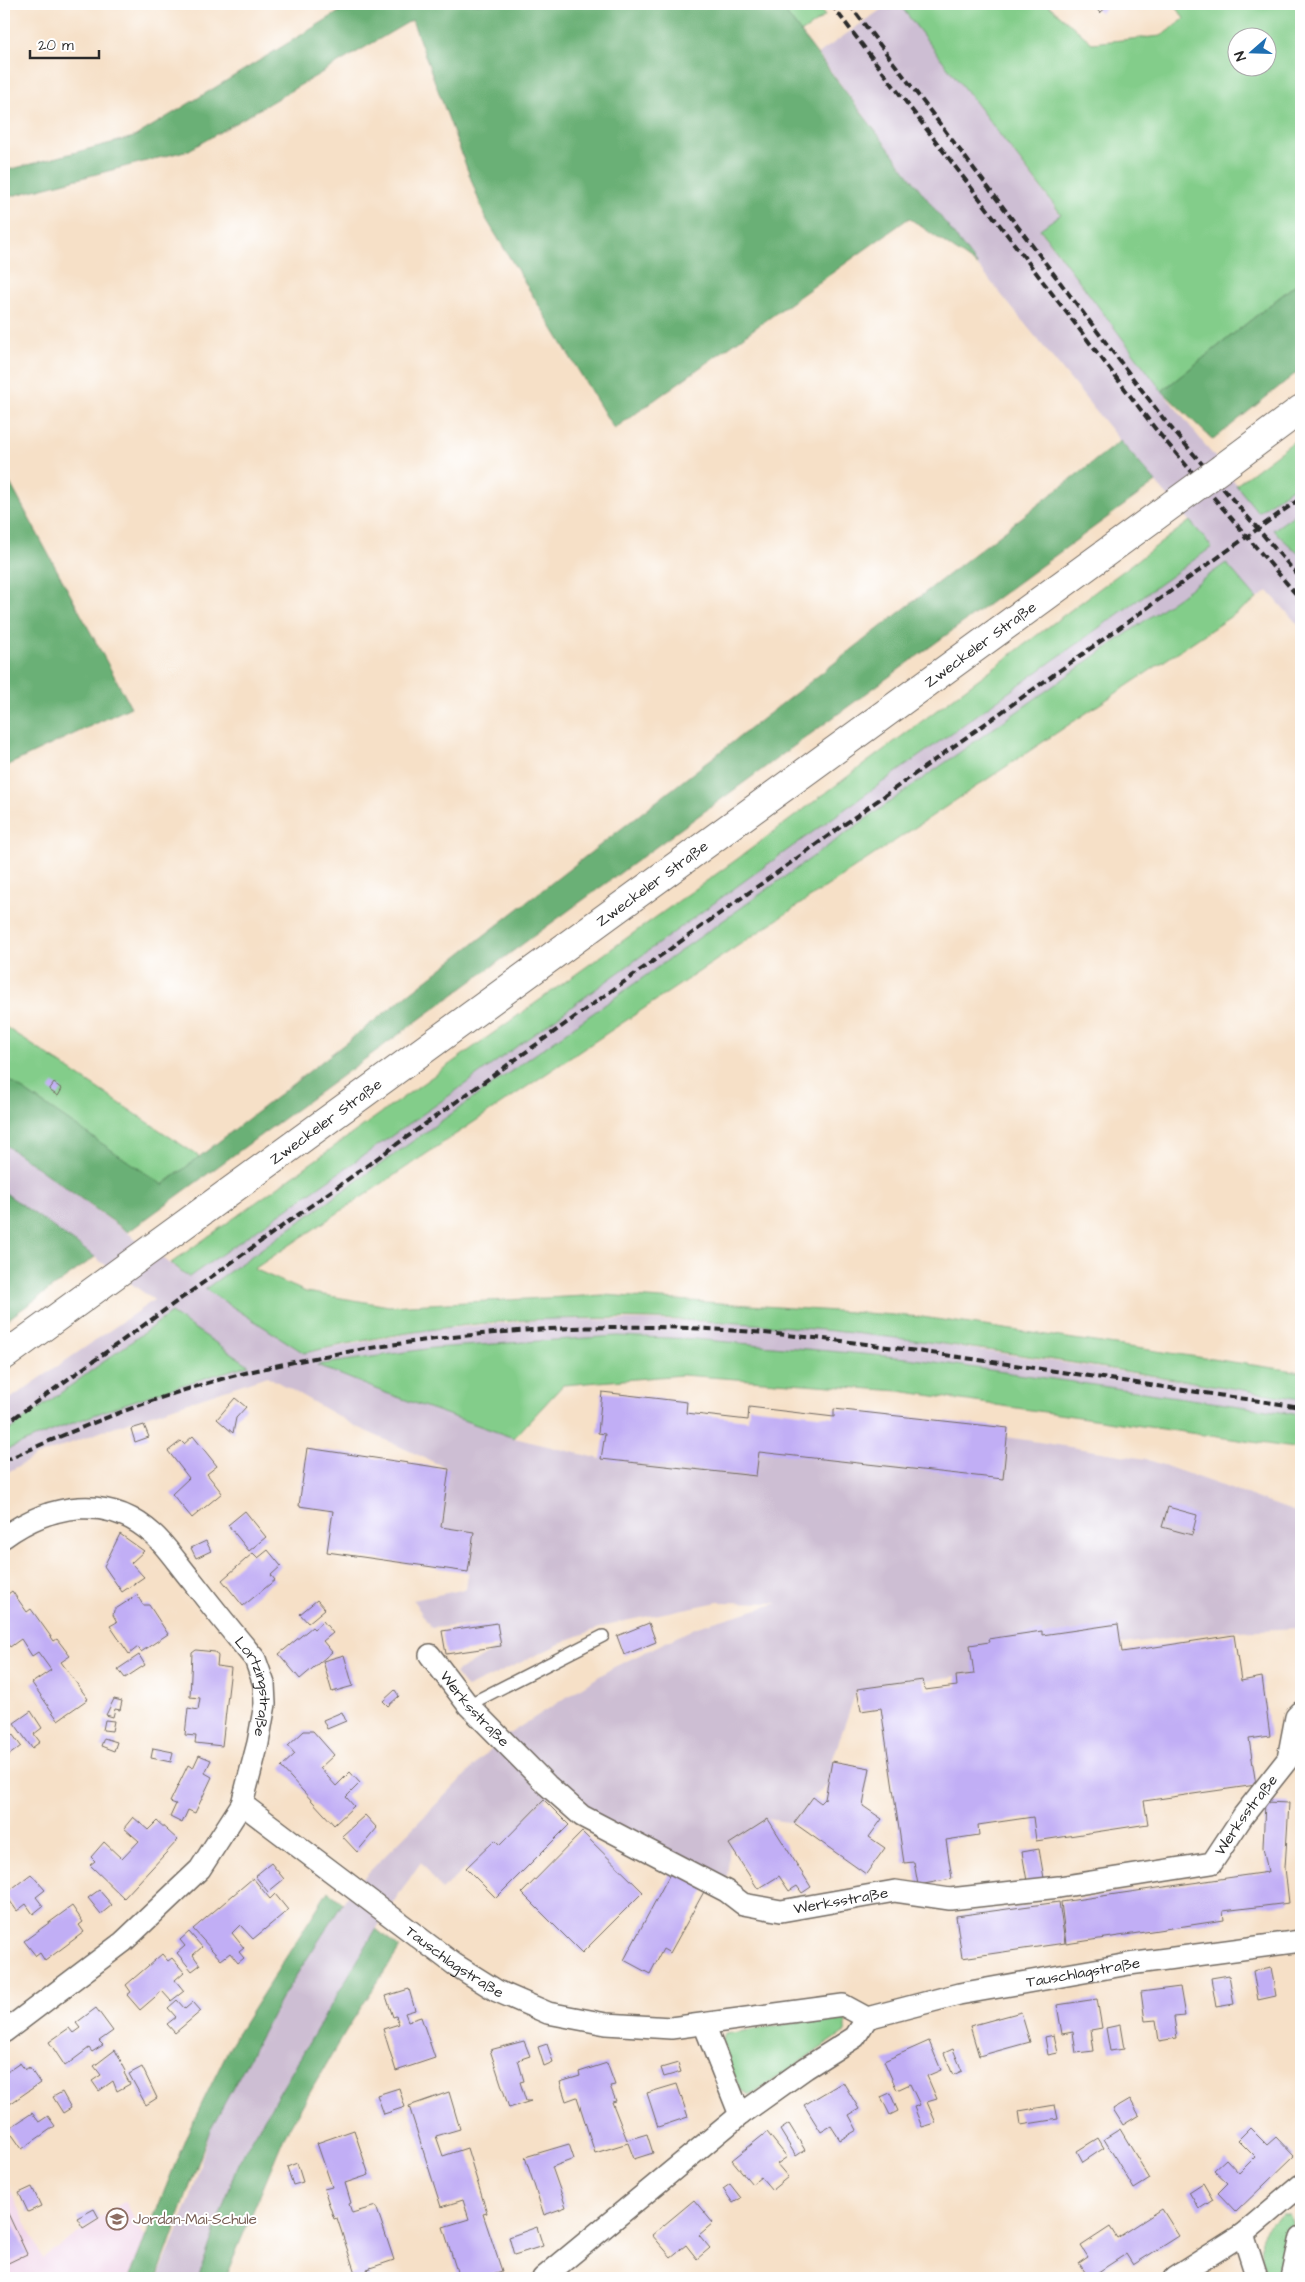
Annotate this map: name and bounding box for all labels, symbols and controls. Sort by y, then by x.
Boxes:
scale bar [30,28,99,60]
north arrow [1228,28,1278,78]
text: 20 m [38,35,74,56]
text: N [1230,48,1252,64]
street label: Zweckeler Straße [920,596,1040,692]
street label: Zweckeler Straße [592,836,712,932]
street label: Zweckeler Straße [265,1074,386,1170]
street label: Lortzingstraße [230,1632,276,1738]
street label: Werksstraße [435,1666,514,1752]
street label: Werksstraße [1209,1770,1282,1860]
street label: Werksstraße [792,1882,890,1919]
street label: Tauschlagstraße [401,1921,507,2003]
street label: Tauschlagstraße [1025,1952,1141,1992]
school or university icon: Jordan-Mai-Schule [105,2207,129,2231]
place label: Jordan-Mai-Schule [133,2209,257,2230]

